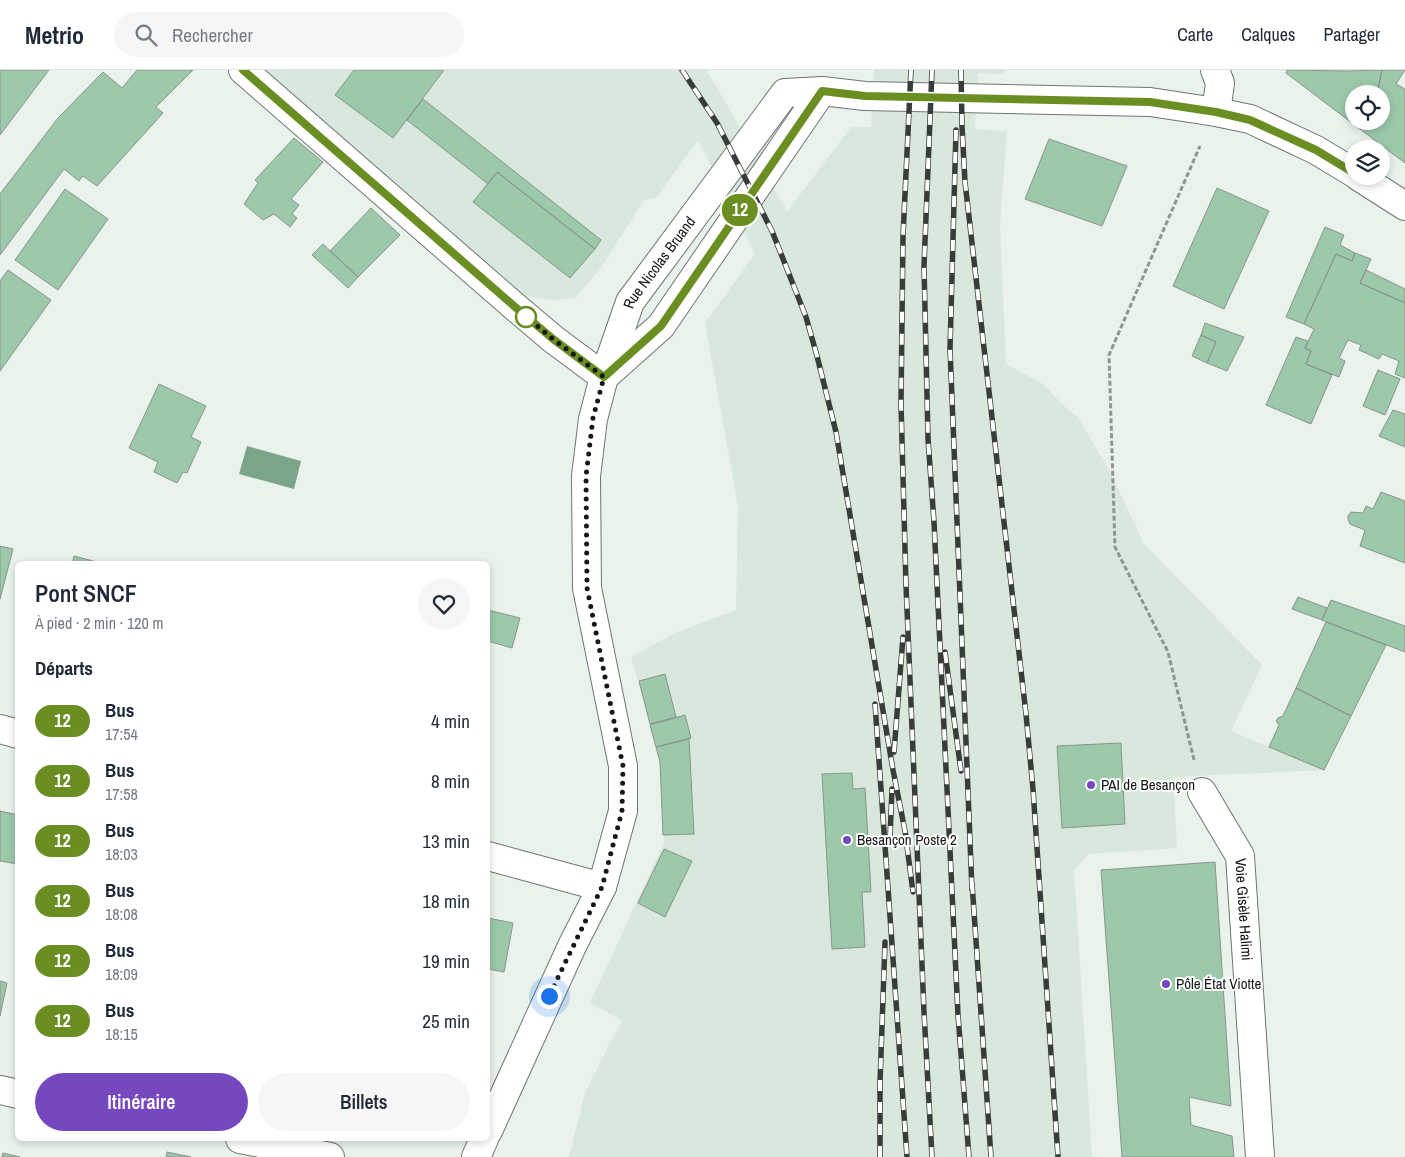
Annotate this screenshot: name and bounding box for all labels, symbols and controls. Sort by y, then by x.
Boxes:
search box [114,12,464,57]
text: Metrio [25,19,84,51]
icon: search [132,21,160,49]
text: Rechercher [172,22,253,48]
text: Carte [1177,22,1213,47]
text: Calques [1241,22,1295,47]
text: Partager [1323,22,1380,47]
map controls [1345,85,1390,185]
button: locate [1345,85,1390,130]
button: layers [1345,140,1390,185]
line badge: 12 [718,194,762,226]
text: 12 [732,197,748,222]
street label: Rue Nicolas Bruand [618,212,700,311]
unlabelled marker [515,306,537,328]
text: Pont SNCF [35,577,137,609]
button: heart [418,578,470,630]
text: À pied · 2 min · 120 m [35,612,163,634]
text: Départs [35,655,93,681]
text: Bus [105,697,134,723]
text: 12 [54,708,71,733]
text: 4 min [431,708,470,734]
text: 17:54 [105,723,138,745]
text: Bus [105,757,134,783]
text: 12 [54,768,71,793]
text: 8 min [431,768,470,794]
place label: PAI de Besançon [1101,774,1195,795]
marker: PAI de Besançon [1085,779,1097,791]
text: 17:58 [105,783,138,805]
text: Bus [105,817,134,843]
text: 12 [54,828,71,853]
text: 13 min [422,828,470,854]
place label: Besançon Poste 2 [857,829,957,850]
marker: Besançon Poste 2 [841,834,853,846]
text: 18:03 [105,843,138,865]
street label: Voie Gisèle Halimi [1230,858,1258,961]
text: Bus [105,877,134,903]
text: 12 [54,888,71,913]
text: 18 min [422,888,470,914]
text: 18:08 [105,903,138,925]
text: Bus [105,937,134,963]
text: 12 [54,948,71,973]
text: 19 min [422,948,470,974]
text: 18:09 [105,963,138,985]
place label: Pôle État Viotte [1176,973,1261,994]
marker: Pôle État Viotte [1160,978,1172,990]
your location [537,984,562,1009]
text: Bus [105,997,134,1023]
text: 12 [54,1008,71,1033]
text: 25 min [422,1008,470,1034]
text: 18:15 [105,1023,138,1045]
button: Itinéraire [35,1073,248,1131]
button: Billets [258,1073,470,1131]

